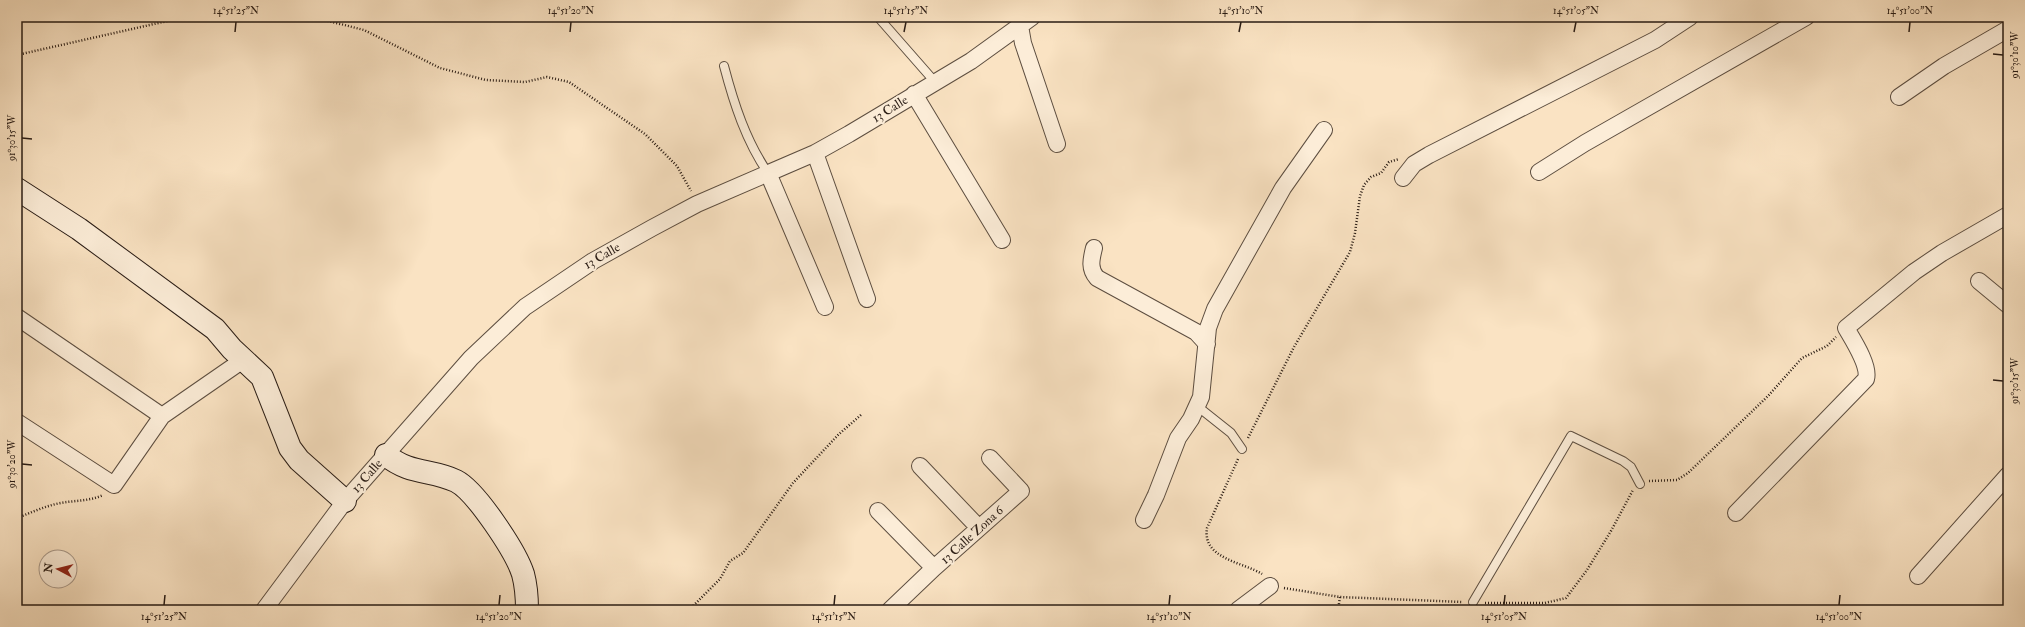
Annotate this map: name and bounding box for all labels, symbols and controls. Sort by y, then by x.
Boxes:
text: 14°51'25"N [213,5,259,17]
text: 14°51'20"N [548,5,594,17]
text: 14°51'15"N [884,5,928,17]
text: 14°51'10"N [1219,5,1264,17]
text: 14°51'05"N [1553,5,1599,17]
text: 14°51'00"N [1887,5,1933,17]
text: 91°30'10"W [2009,31,2021,79]
street label: 13 Calle [869,92,911,126]
text: 91°30'15"W [6,114,18,162]
street label: 13 Calle [581,239,623,273]
text: 91°30'15"W [2009,357,2021,405]
text: 91°30'20"W [6,439,18,489]
street label: 13 Calle [348,456,386,496]
street label: 13 Calle Zona 6 [937,502,1008,567]
north arrow [38,549,78,589]
text: N [41,561,56,575]
text: 14°51'25"N [141,611,187,623]
text: 14°51'20"N [476,611,522,623]
text: 14°51'15"N [812,611,856,623]
text: 14°51'10"N [1147,611,1192,623]
text: 14°51'05"N [1481,611,1527,623]
text: 14°51'00"N [1816,611,1862,623]

